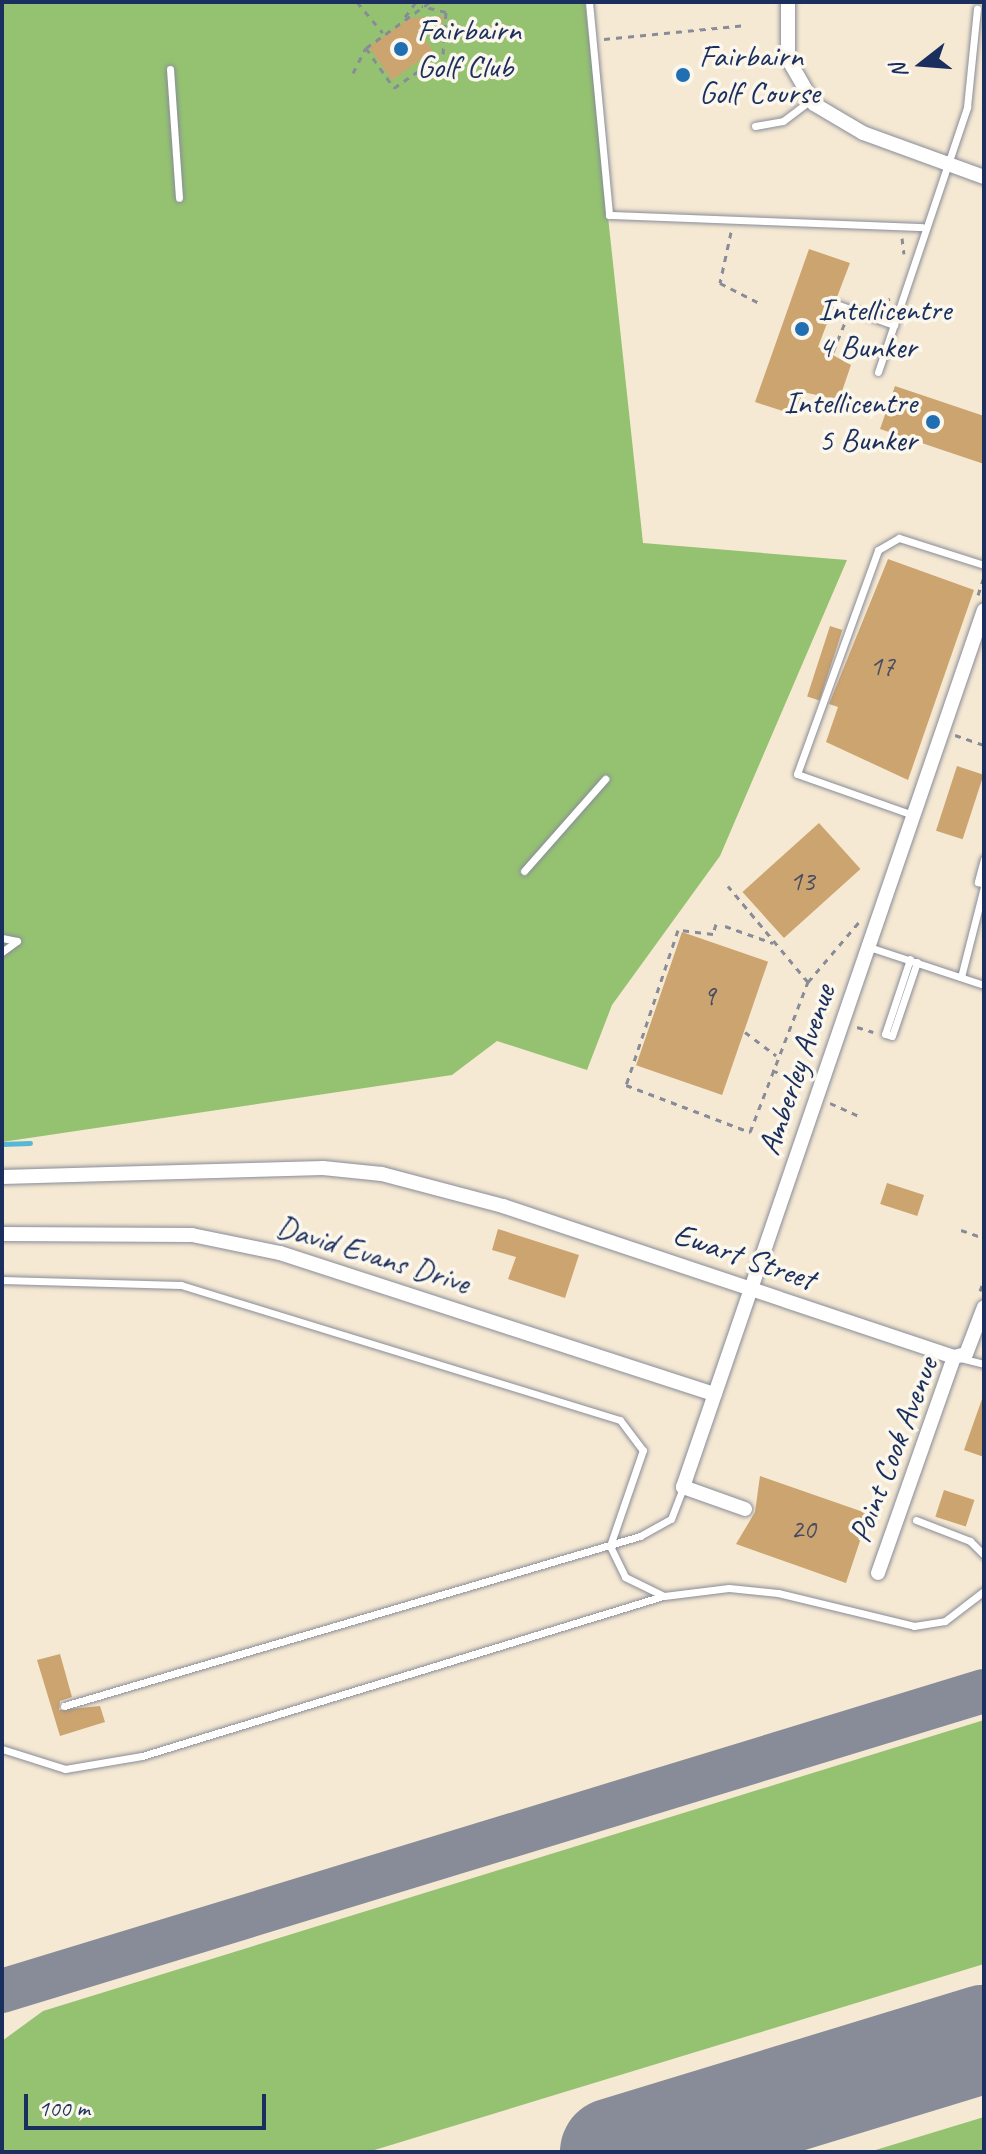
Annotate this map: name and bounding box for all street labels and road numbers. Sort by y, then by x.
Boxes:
street label: Amberley Avenue [750,980,844,1160]
street label: David Evans Drive [272,1207,474,1303]
street label: Ewart Street [668,1215,820,1299]
street label: Point Cook Avenue [841,1352,947,1548]

